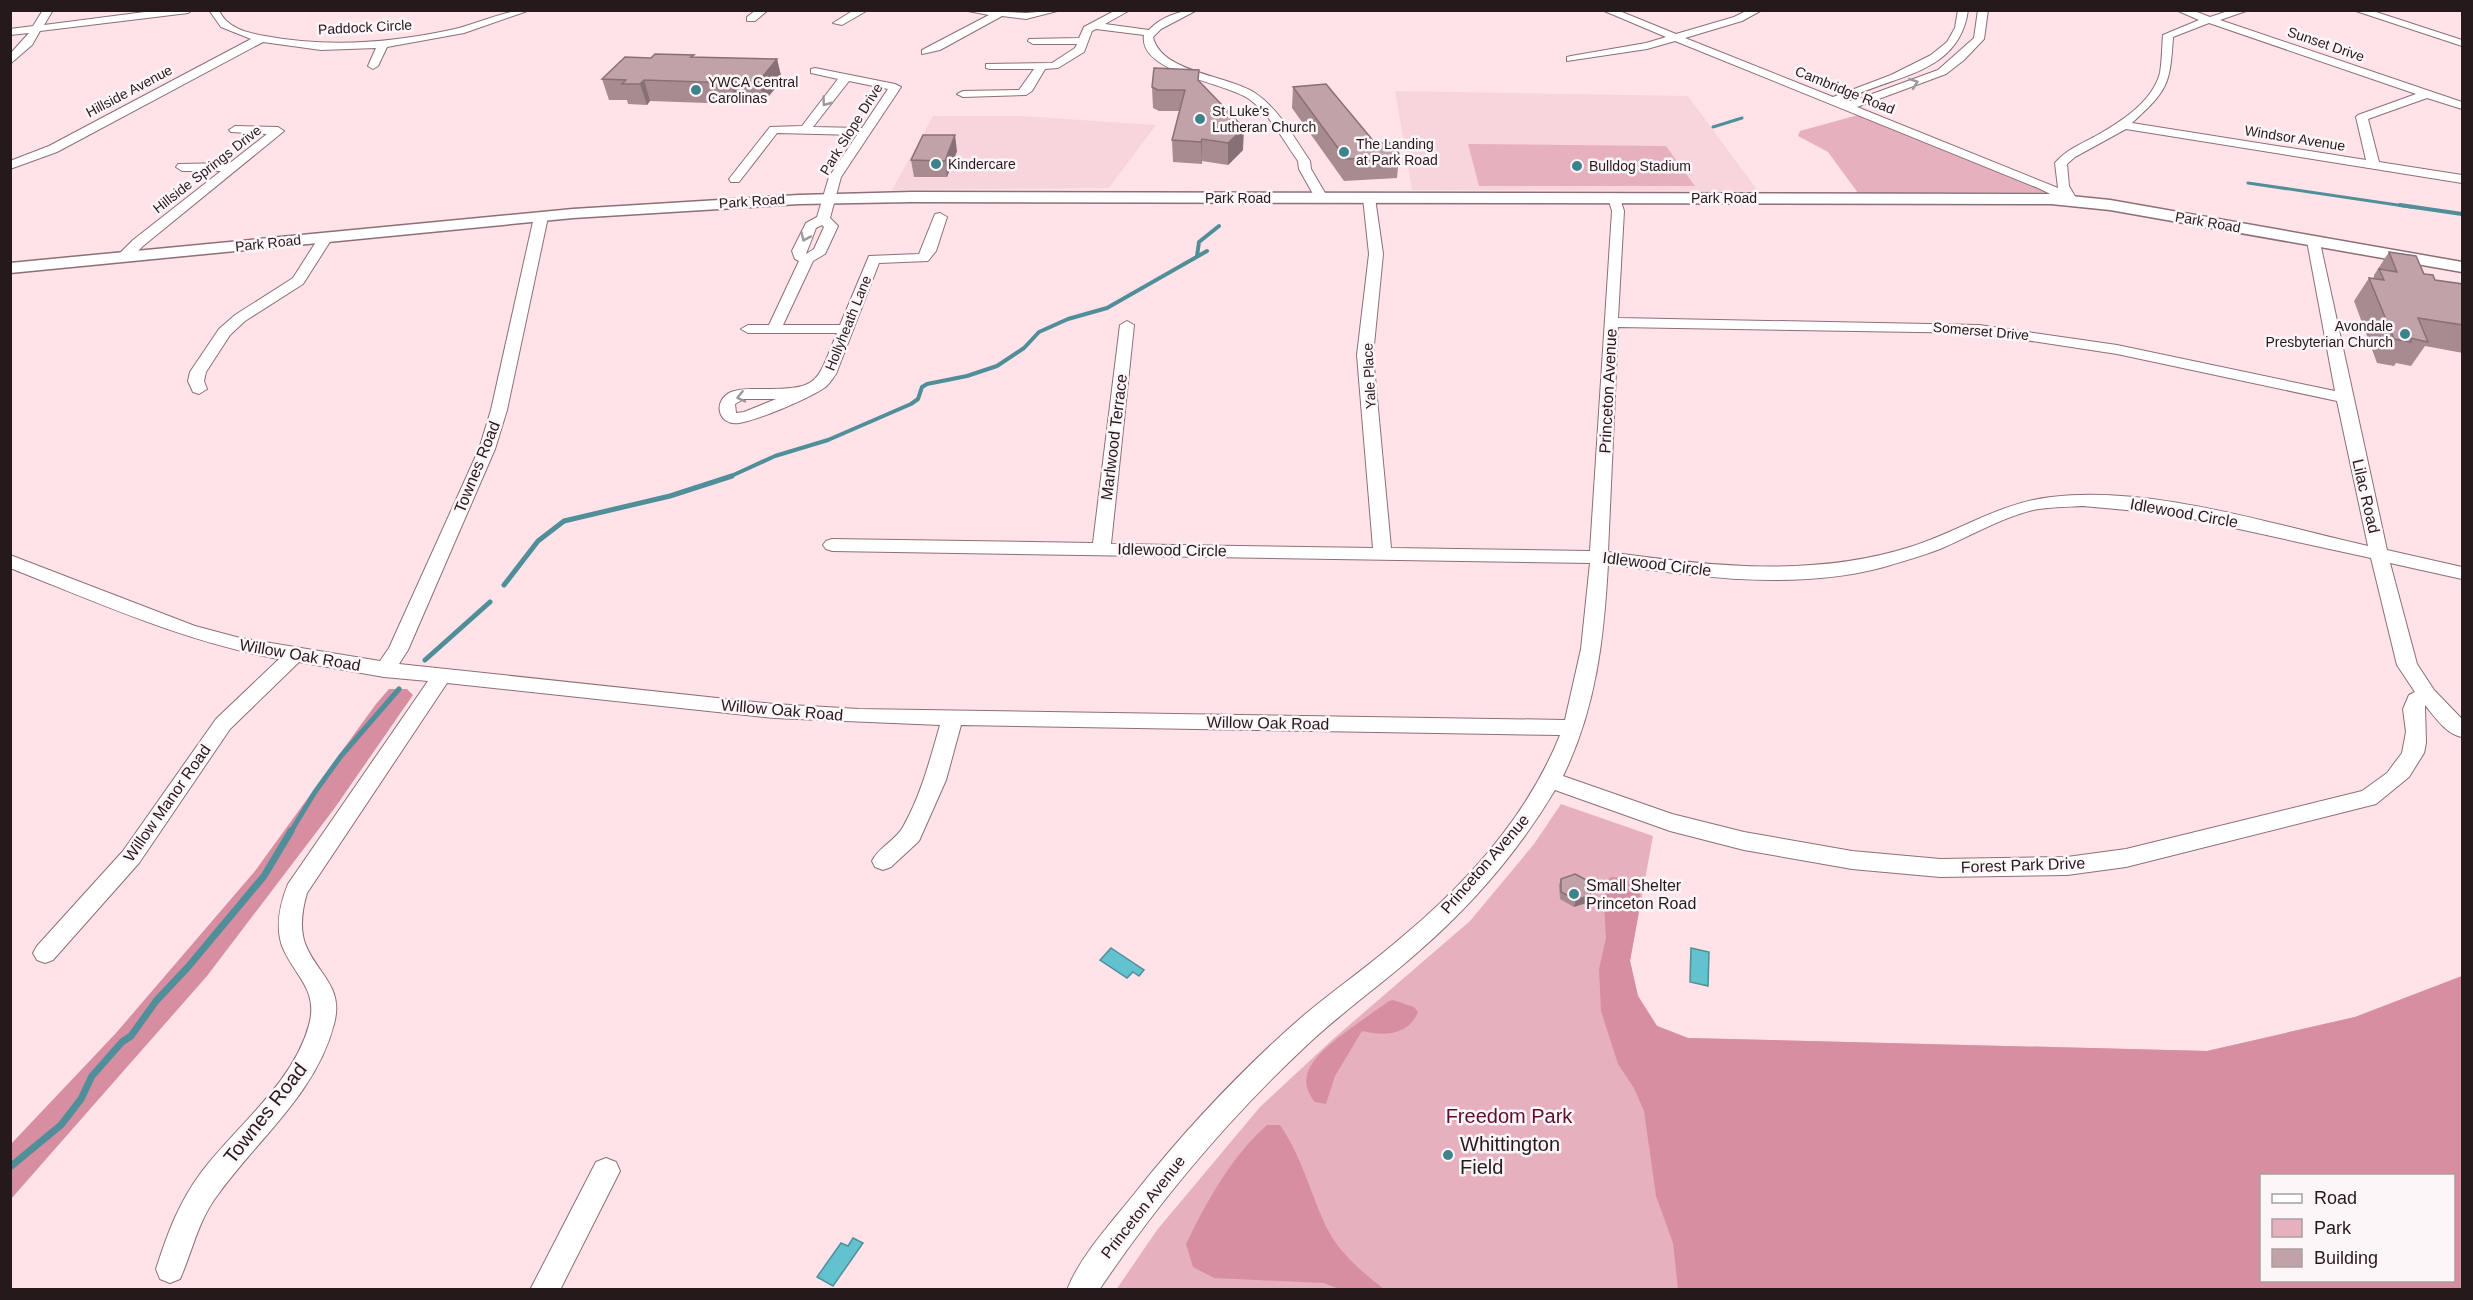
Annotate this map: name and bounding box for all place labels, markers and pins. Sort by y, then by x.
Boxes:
place label: YWCA Central Carolinas [708,74,798,106]
marker: YWCA Central Carolinas [689,83,703,97]
place label: St Luke's Lutheran Church [1212,103,1316,135]
marker: St Luke's Lutheran Church [1193,112,1207,126]
place label: The Landing at Park Road [1356,136,1438,168]
marker: The Landing at Park Road [1337,145,1351,159]
place label: Kindercare [948,156,1016,172]
marker: Kindercare [929,157,943,171]
place label: Bulldog Stadium [1589,158,1691,174]
marker: Bulldog Stadium [1570,159,1584,173]
place label: Avondale Presbyterian Church [2265,318,2393,350]
marker: Avondale Presbyterian Church [2398,327,2412,341]
place label: Small Shelter Princeton Road [1586,877,1696,912]
marker: Small Shelter Princeton Road [1567,887,1581,901]
place label: Whittington Field [1460,1133,1560,1178]
marker: Whittington Field [1441,1148,1455,1162]

